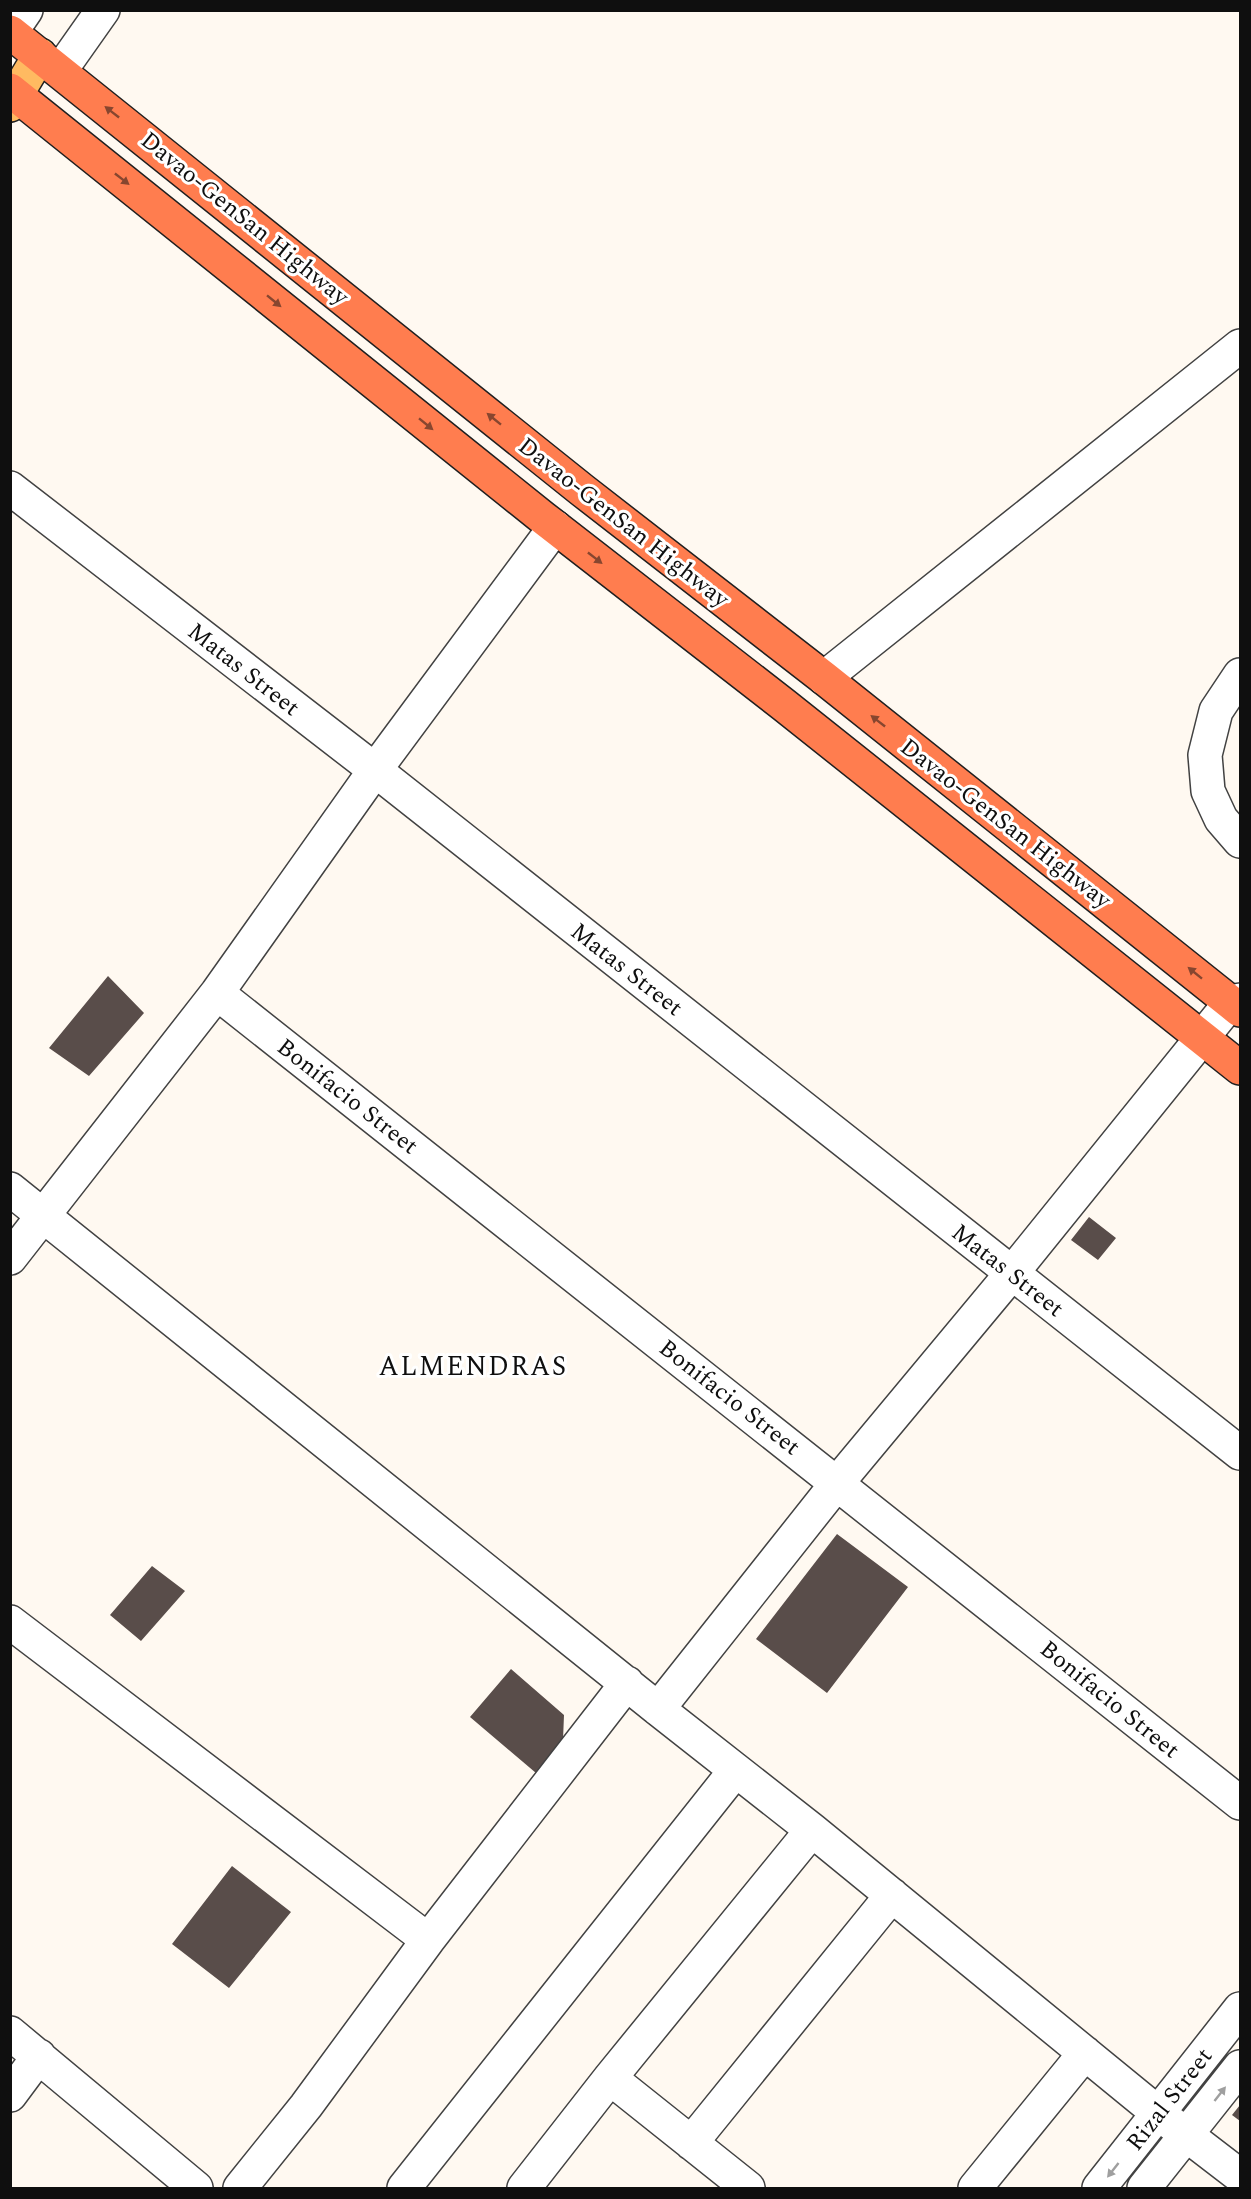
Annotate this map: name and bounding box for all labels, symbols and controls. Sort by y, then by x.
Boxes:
one-way arrow [105,107,120,119]
street label: Davao-GenSan Highway [132,123,358,315]
one-way arrow [114,173,130,186]
one-way arrow [267,294,282,306]
one-way arrow [486,413,501,425]
one-way arrow [418,417,434,430]
street label: Davao-GenSan Highway [510,429,738,618]
one-way arrow [587,552,603,564]
street label: Matas Street [179,614,307,725]
one-way arrow [870,715,886,728]
street label: Davao-GenSan Highway [892,730,1120,919]
street label: Matas Street [562,914,690,1025]
one-way arrow [1187,967,1203,980]
street label: Bonifacio Street [269,1030,426,1164]
street label: Matas Street [943,1215,1071,1326]
street label: Bonifacio Street [651,1331,808,1465]
district label: ALMENDRAS [379,1346,567,1388]
street label: Bonifacio Street [1031,1632,1187,1768]
street label: Rizal Street [1118,2040,1222,2159]
one-way arrow [1213,2086,1225,2101]
one-way arrow [1107,2163,1119,2178]

